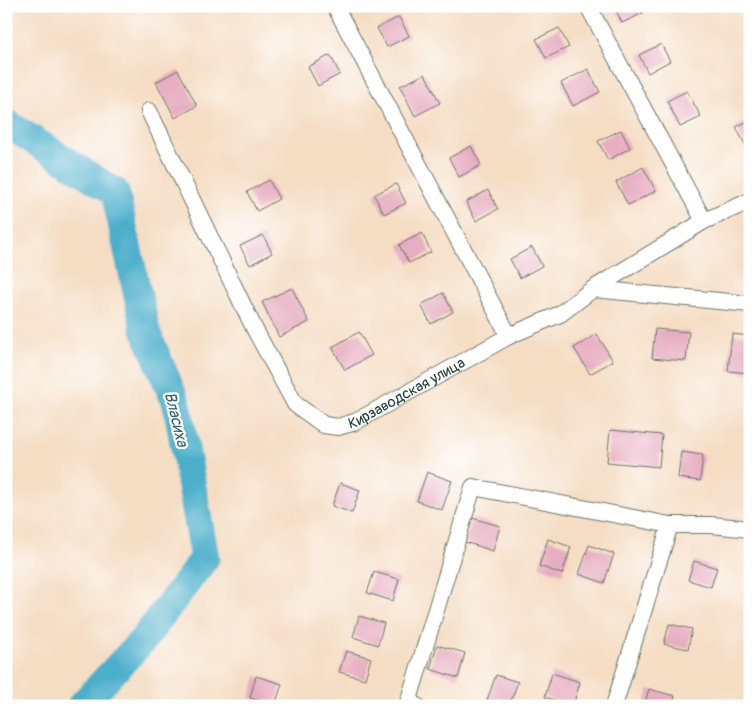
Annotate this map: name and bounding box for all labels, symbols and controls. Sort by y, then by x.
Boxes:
street label: Кирзаводская улица [346,353,469,433]
water label: Власиха [160,390,193,450]

